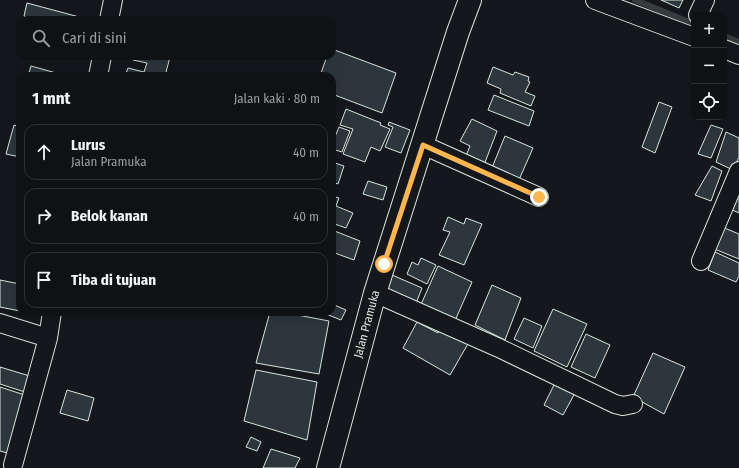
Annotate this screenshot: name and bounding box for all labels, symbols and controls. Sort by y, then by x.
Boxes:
map controls [691,12,727,120]
button: + [691,12,727,48]
search box [16,16,336,60]
icon: search [30,27,52,49]
text: Cari di sini [62,29,127,47]
button: − [691,48,727,84]
button: locate [691,84,727,120]
text: 1 mnt [32,88,71,109]
text: Jalan kaki · 80 m [234,91,320,106]
text: Lurus [71,136,105,154]
icon: ahead [33,141,55,163]
text: 40 m [293,145,319,160]
text: Jalan Pramuka [71,154,147,169]
route end [530,188,548,206]
icon: right [33,205,55,227]
text: Belok kanan [71,207,148,225]
text: 40 m [293,209,319,224]
route start [375,255,393,273]
icon: arrive [33,269,55,291]
text: Tiba di tujuan [71,271,156,289]
street label: Jalan Pramuka [351,288,382,360]

